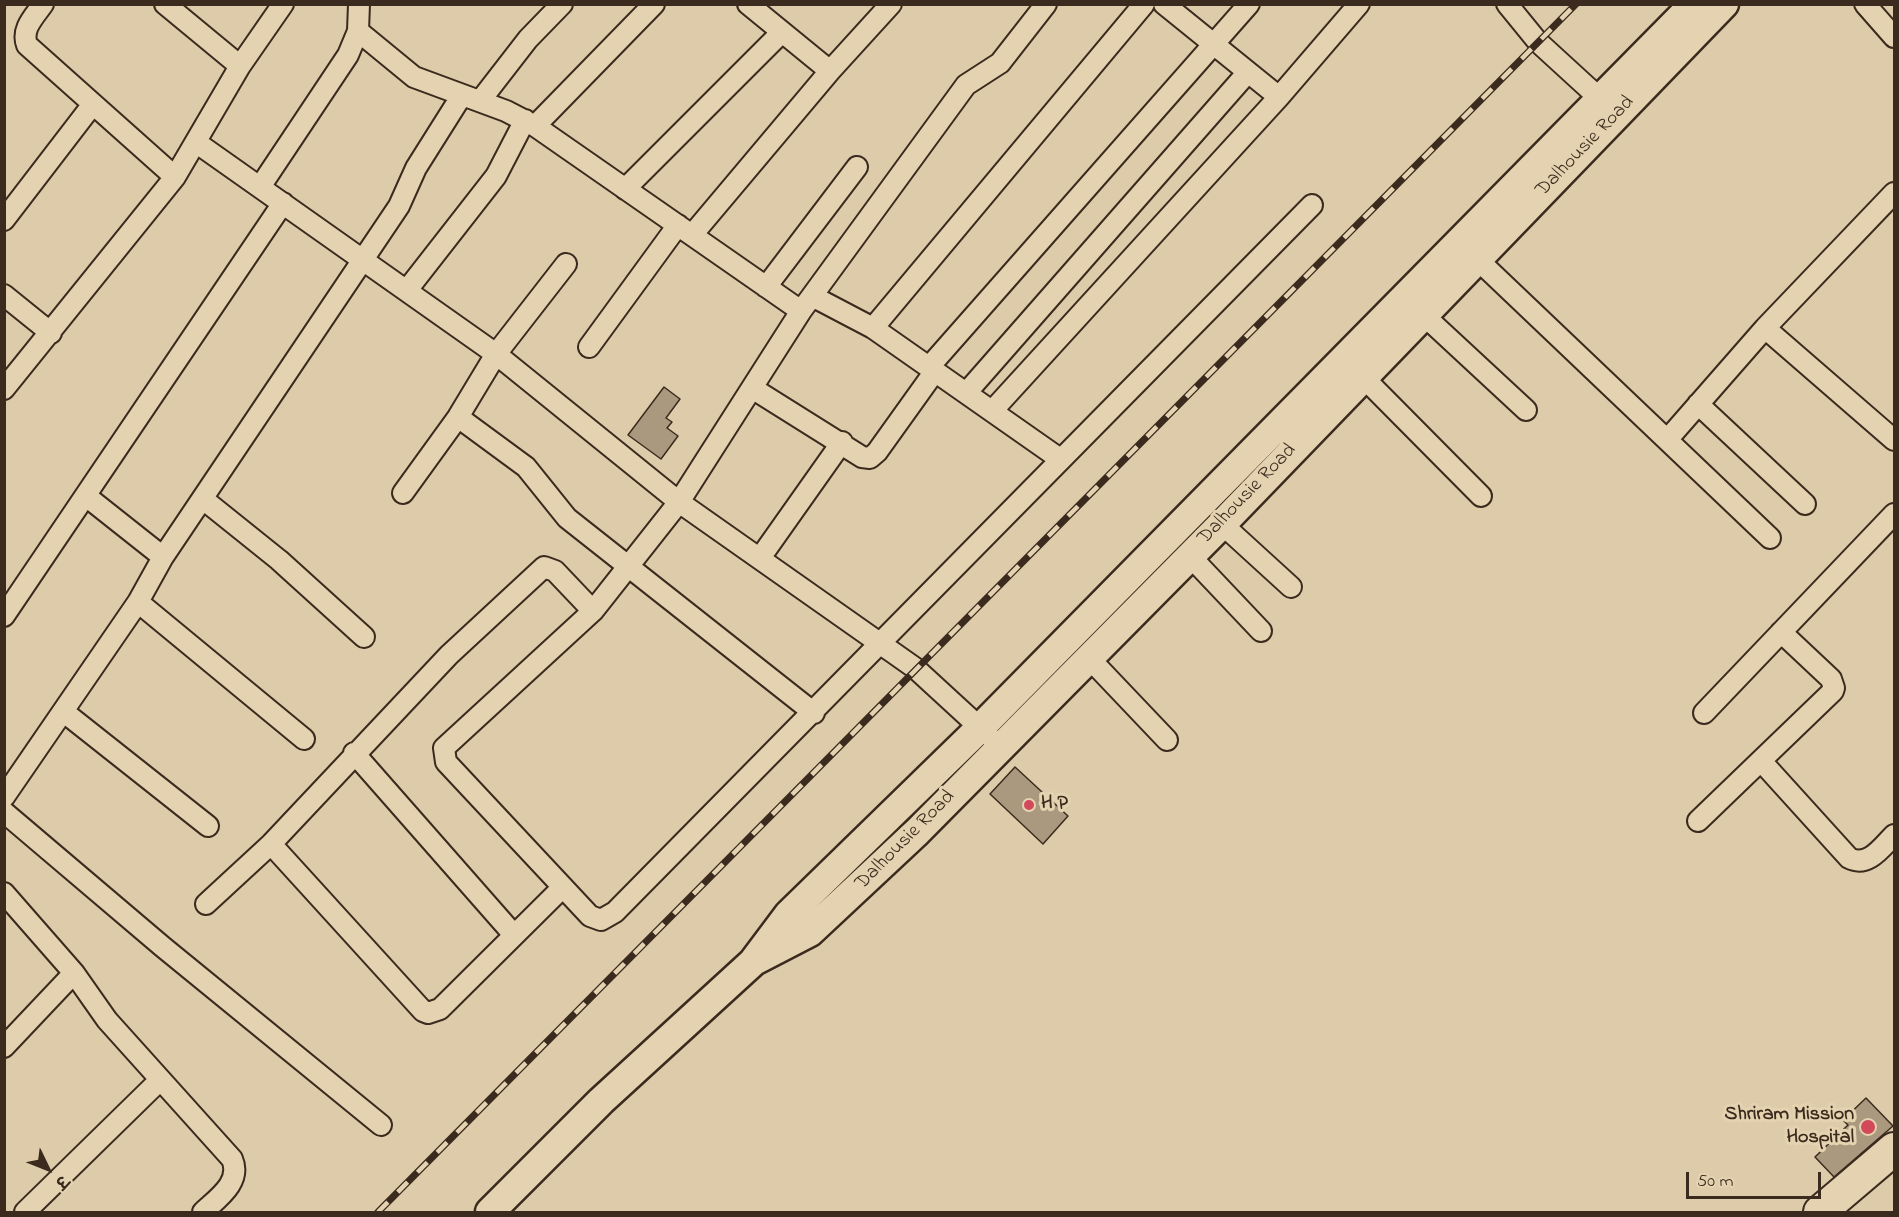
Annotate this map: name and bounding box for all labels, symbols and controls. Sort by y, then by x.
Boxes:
street label: Dalhousie Road [1532,91,1640,203]
street label: Dalhousie Road [1194,439,1302,551]
street label: Dalhousie Road [851,786,961,896]
place label: H P [1041,793,1068,817]
marker: H P [1022,798,1036,812]
place label: Shriram Mission Hospital [1724,1104,1854,1151]
marker: Shriram Mission Hospital [1859,1118,1877,1136]
north arrow [18,1139,78,1199]
scale bar [1689,1160,1824,1198]
text: उ [49,1169,74,1193]
text: 50 m [1697,1169,1734,1195]

